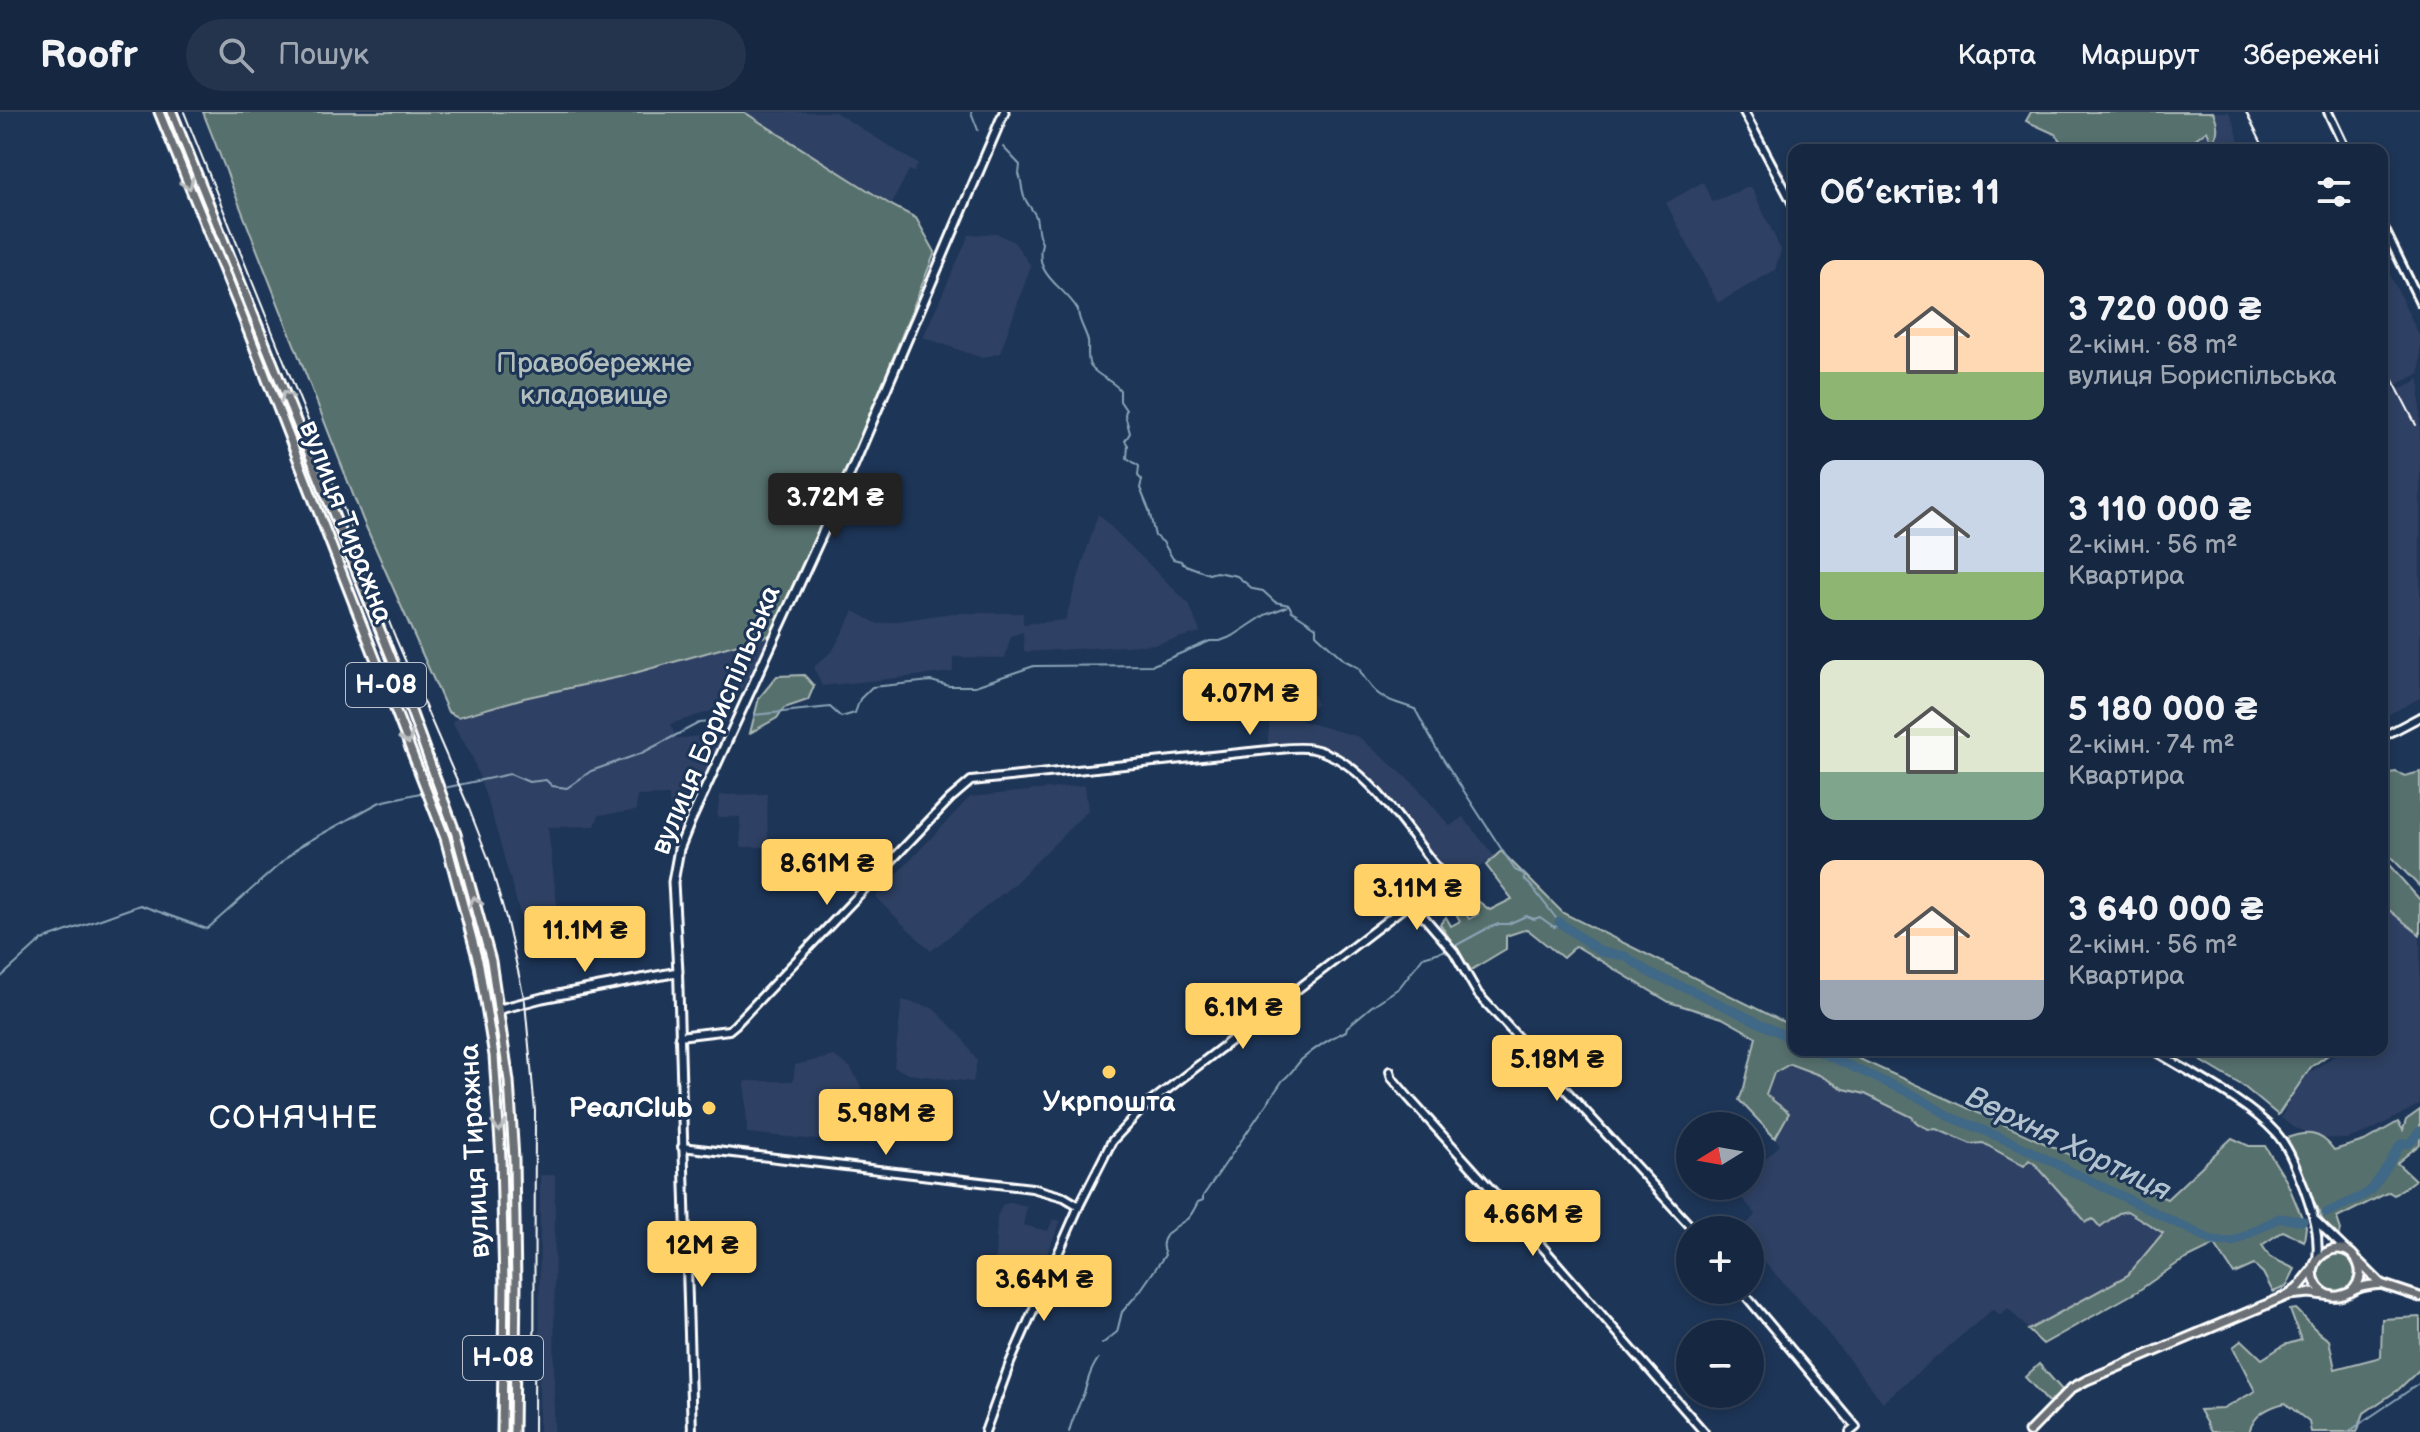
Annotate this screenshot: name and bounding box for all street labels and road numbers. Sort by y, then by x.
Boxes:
street label: вулиця Тиражна [292,416,400,629]
street label: вулиця Бориспільська [644,580,788,860]
road number: Н-08 [346,663,426,707]
street label: вулиця Тиражна [453,1042,497,1259]
road number: Н-08 [463,1336,543,1380]

